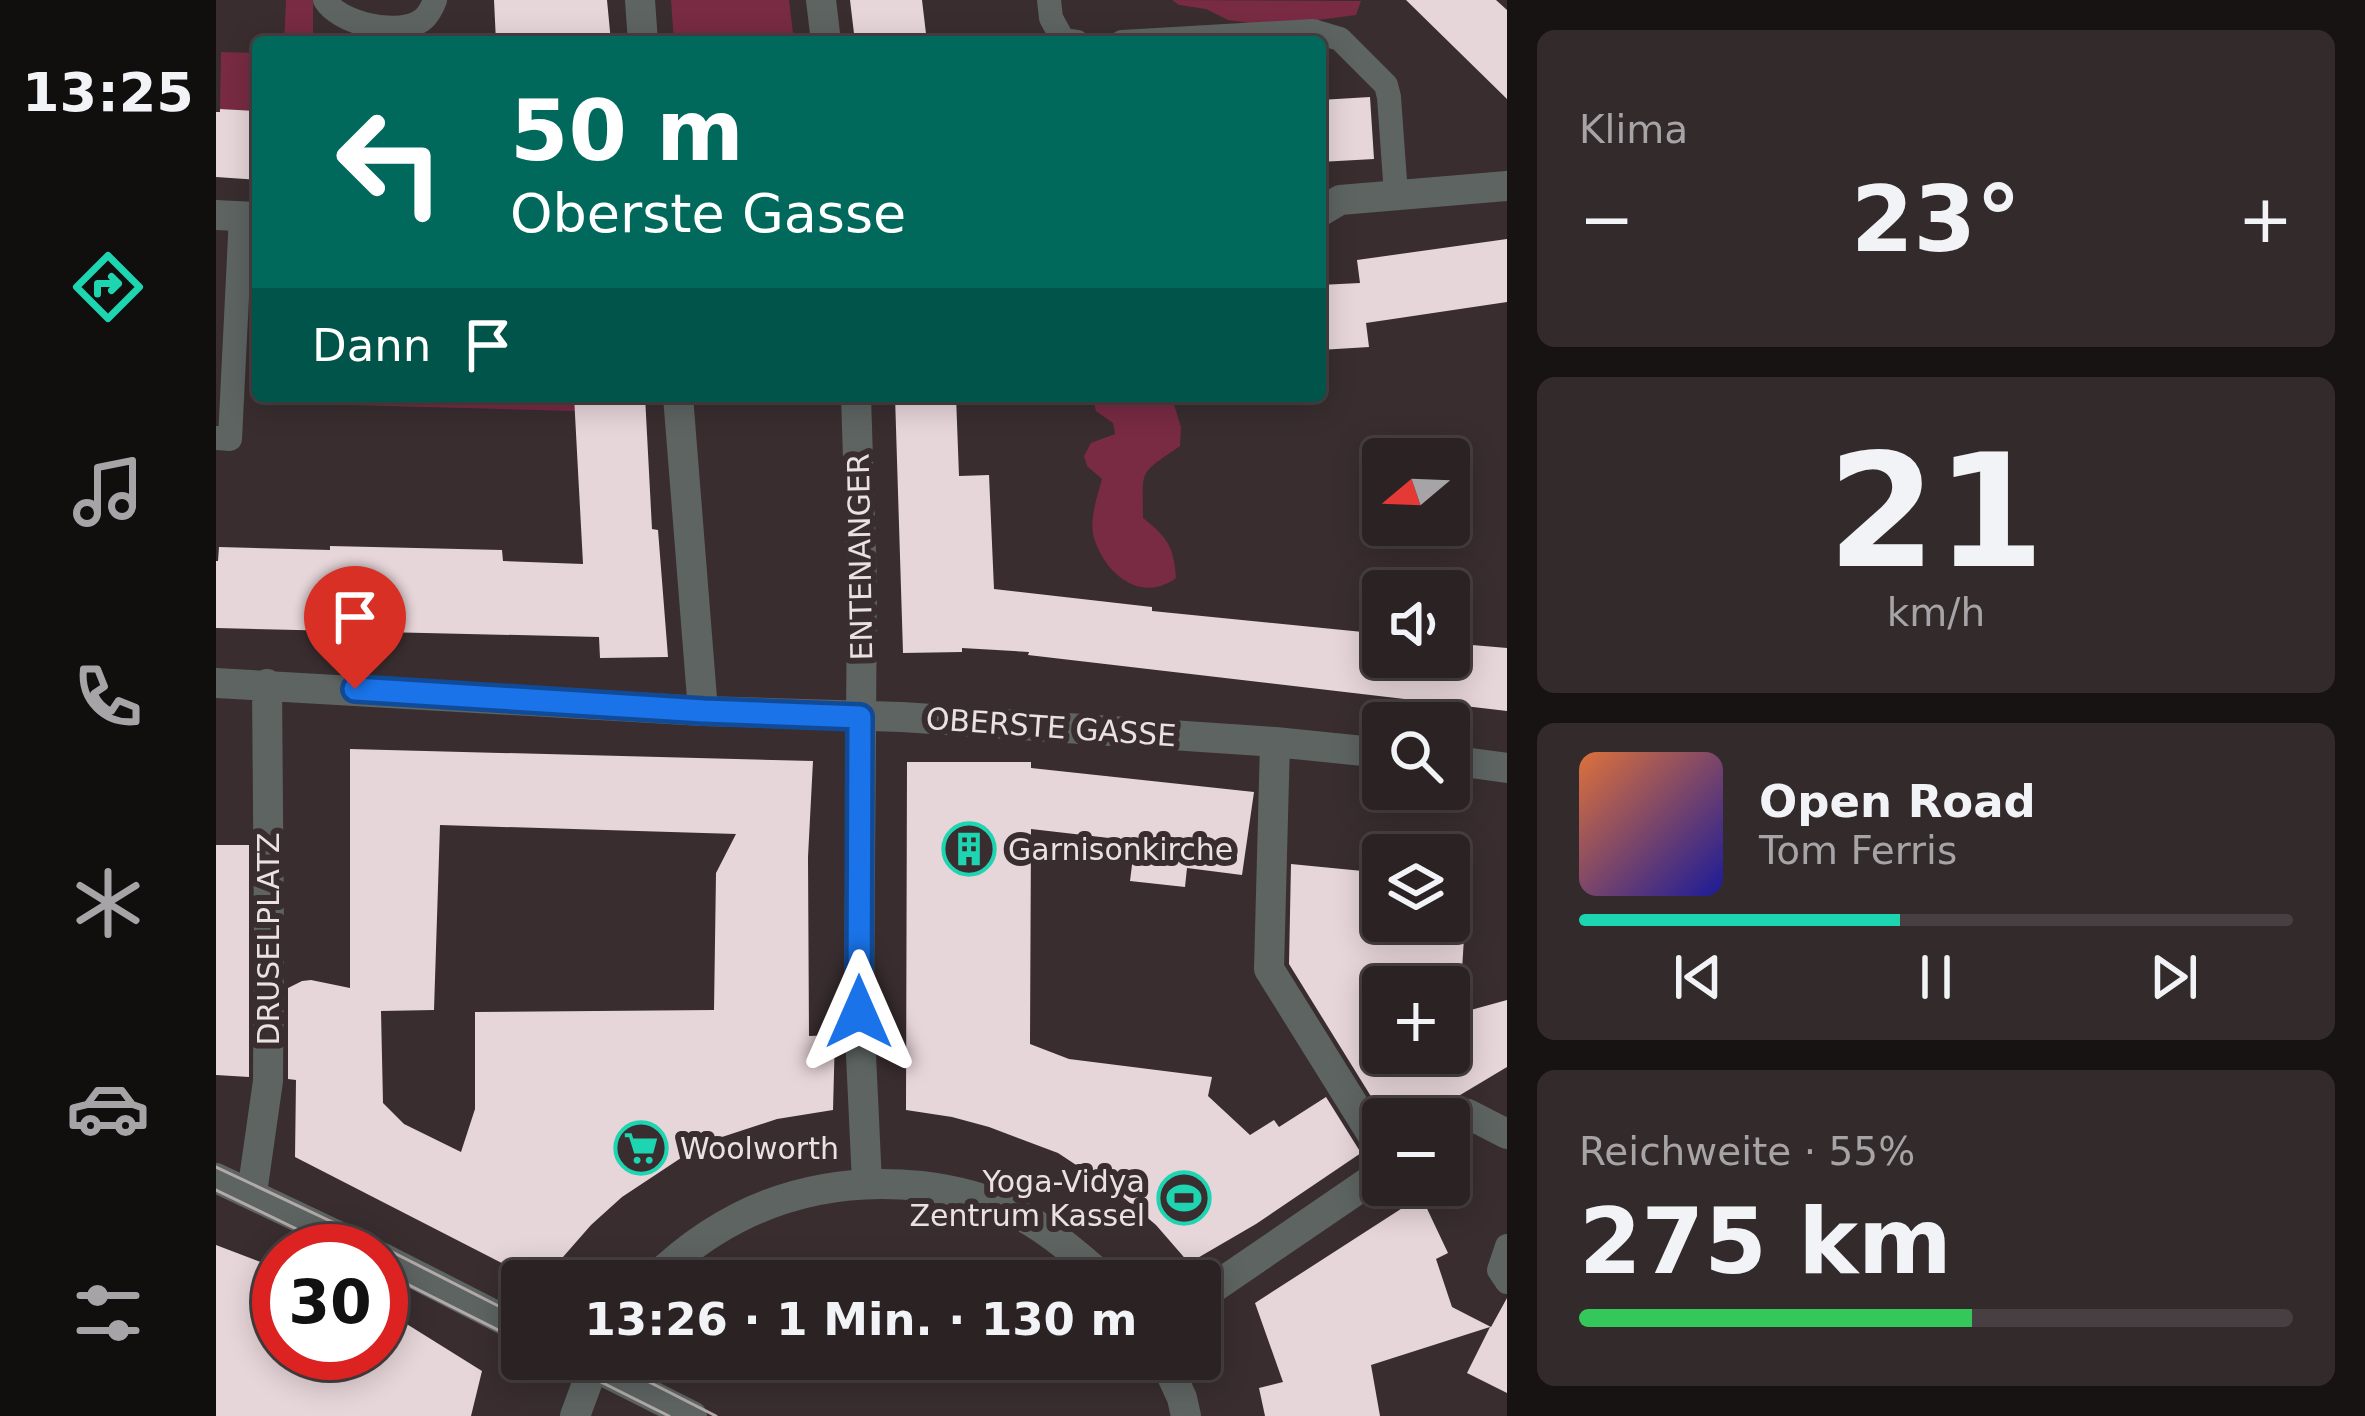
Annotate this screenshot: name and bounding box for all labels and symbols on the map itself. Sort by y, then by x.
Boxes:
north arrow [1362,438,1470,546]
street label: ENTENANGER [841,453,879,661]
pin [304,566,406,689]
street label: OBERSTE GASSE [925,701,1177,753]
building icon: Garnisonkirche [941,821,997,877]
street label: DRUSELPLATZ [251,832,286,1046]
place label: Garnisonkirche [1008,832,1233,867]
position arrow [796,949,922,1075]
supermarket icon: Woolworth [613,1120,669,1176]
place label: Woolworth [680,1131,839,1166]
place label: Yoga-Vidya Zentrum Kassel [910,1164,1145,1233]
sports icon: Yoga-Vidya Zentrum Kassel [1156,1170,1212,1226]
speed limit sign: 30 [252,1224,408,1380]

